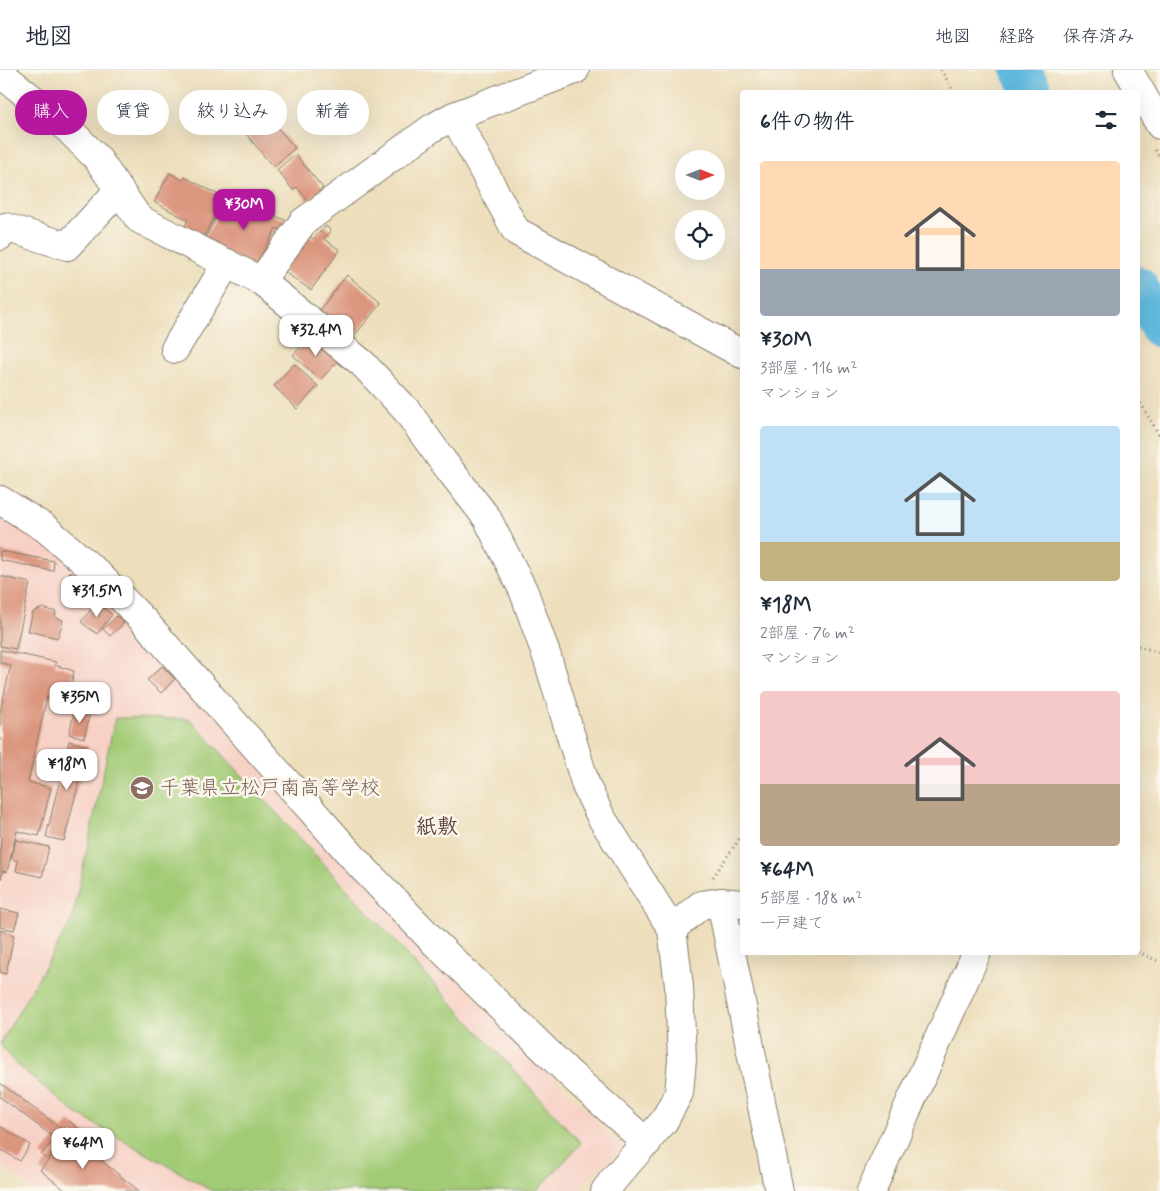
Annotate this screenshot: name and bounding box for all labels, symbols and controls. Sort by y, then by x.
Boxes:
text: 地図 [25,22,73,53]
text: 地図 [935,25,971,49]
text: 経路 [999,25,1035,49]
text: 保存済み [1063,25,1135,49]
chip: 購入 [15,90,87,135]
chip: 賃貸 [97,90,169,135]
chip: 絞り込み [179,90,287,135]
chip: 新着 [297,90,369,135]
icon: filters [1092,106,1120,134]
text: 6件の物件 [760,108,855,136]
north arrow [675,150,725,200]
map controls [675,150,725,260]
pin: ¥30M [214,189,274,231]
text: ¥30M [224,194,264,215]
icon: home [895,194,985,284]
button: locate [675,210,725,260]
pin: ¥32.4M [275,314,357,357]
text: ¥32.4M [290,320,342,341]
text: ¥30M [760,326,812,354]
text: 3部屋 · 116 m² [760,358,857,379]
text: マンション [760,383,839,404]
icon: home [895,459,985,549]
pin: ¥31.5M [56,576,138,618]
text: ¥31.5M [72,581,122,602]
text: ¥18M [760,591,811,619]
text: 2部屋 · 76 m² [760,623,855,644]
text: マンション [760,648,839,669]
pin: ¥35M [50,682,110,724]
text: ¥35M [60,687,100,708]
icon: home [895,724,985,814]
pin: ¥18M [37,748,97,791]
text: ¥18M [47,754,87,775]
school or university icon: 千葉県立松戸南高等学校 [129,775,155,801]
place label: 千葉県立松戸南高等学校 [160,775,380,802]
district label: 紙敷 [416,813,458,841]
text: ¥64M [760,856,814,884]
text: 5部屋 · 188 m² [760,888,863,909]
text: 一戸建て [760,913,824,934]
pin: ¥64M [53,1128,113,1170]
text: ¥64M [62,1133,104,1154]

